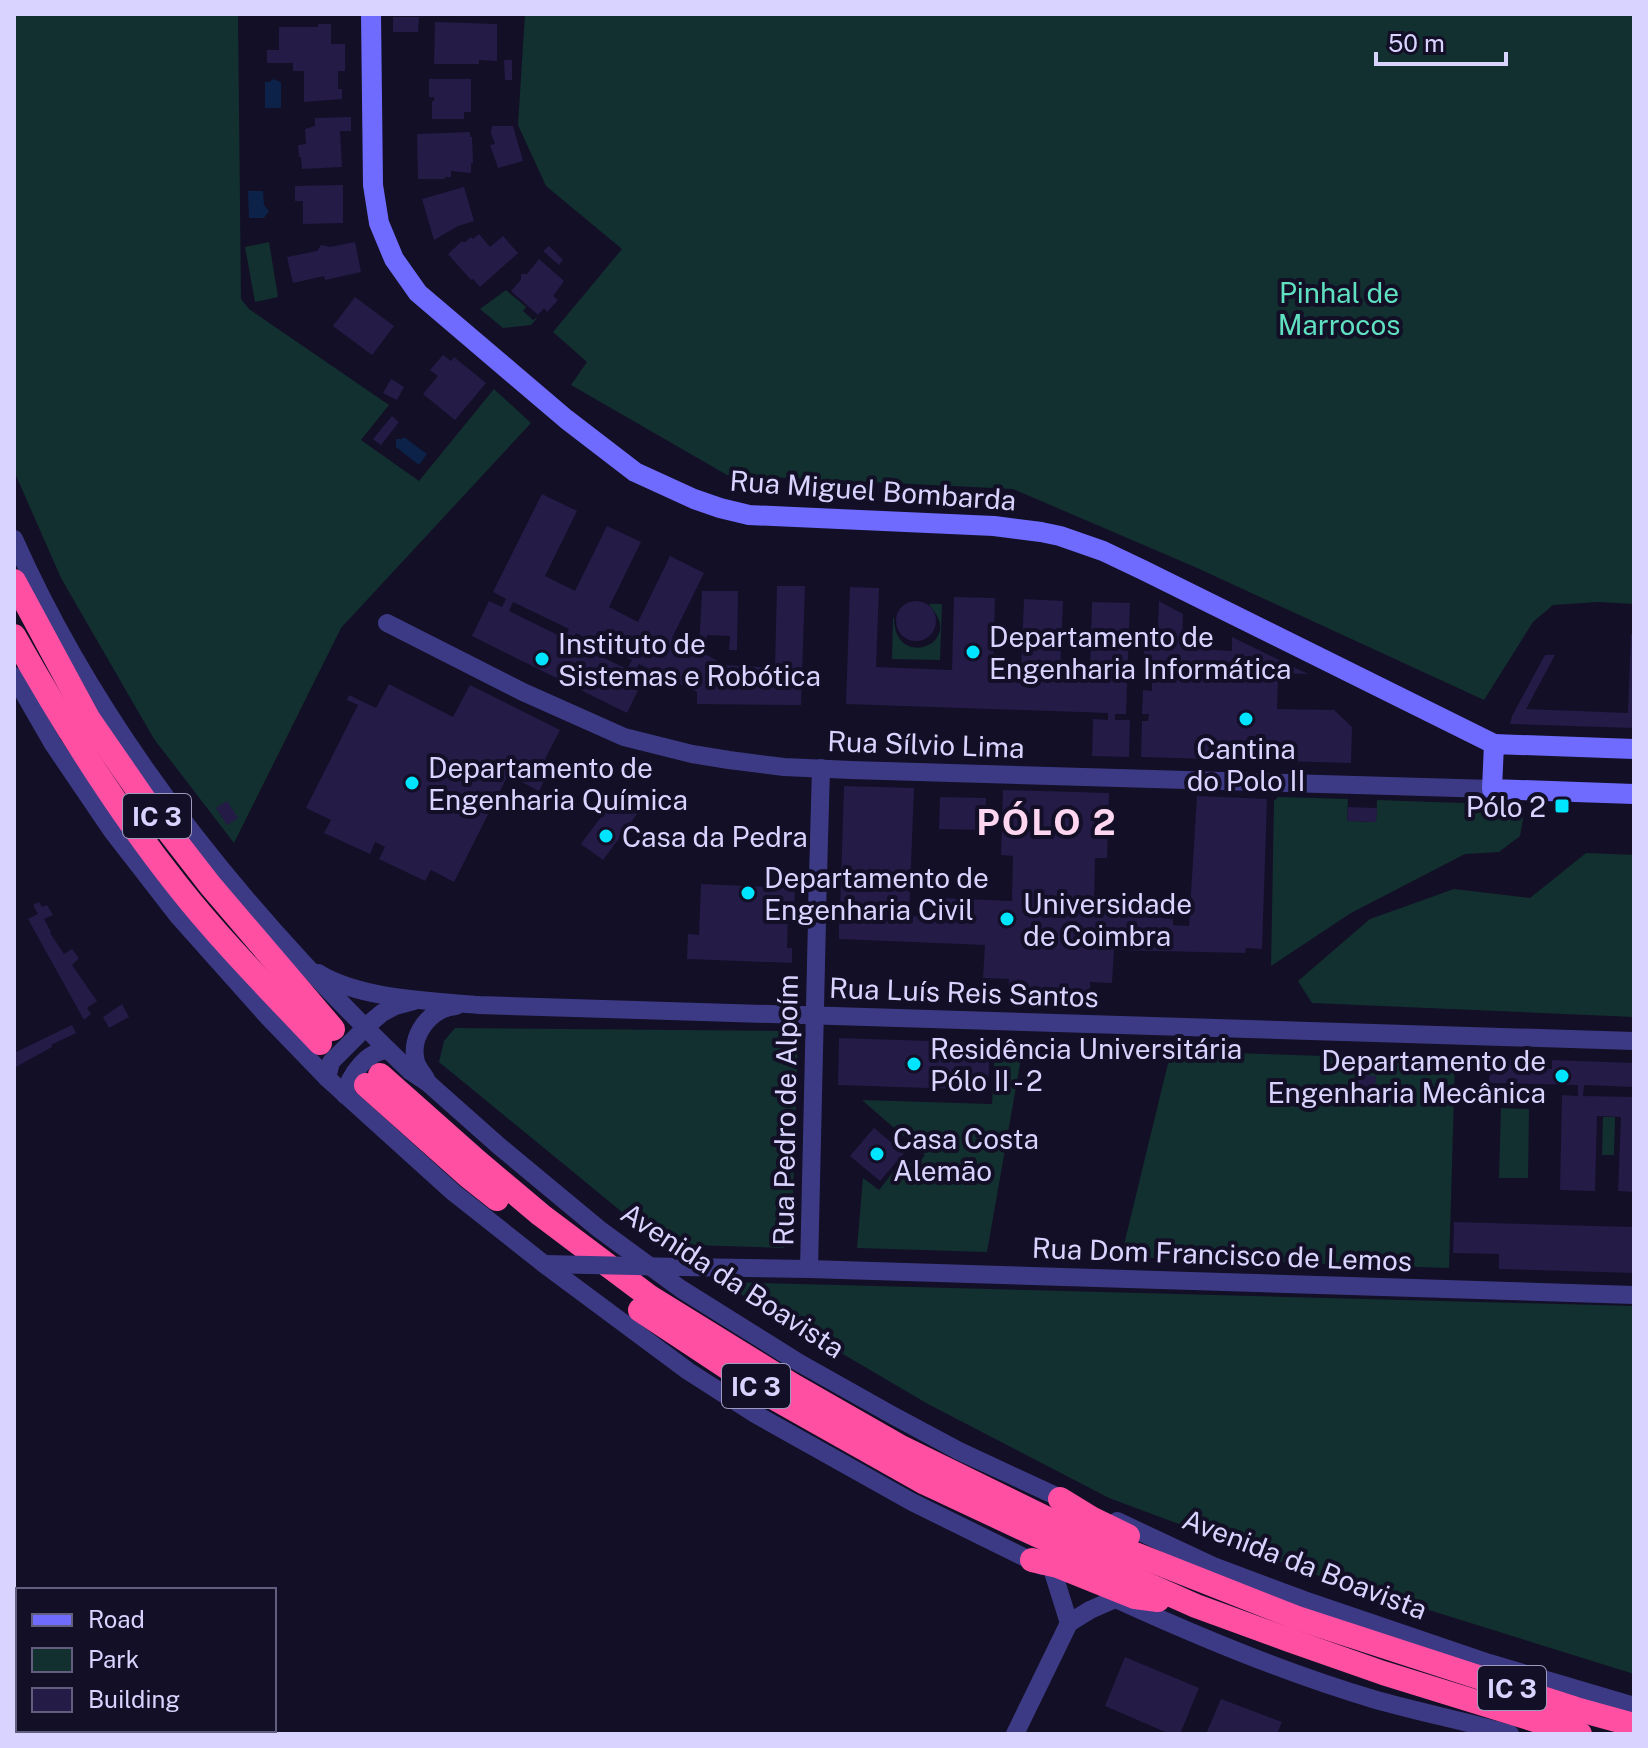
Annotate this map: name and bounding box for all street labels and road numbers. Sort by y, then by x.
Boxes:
street label: Rua Miguel Bombarda [729,464,1017,516]
street label: Rua Sílvio Lima [827,724,1025,764]
road number: IC 3 [123,794,191,838]
street label: Rua Luís Reis Santos [829,971,1099,1013]
street label: Rua Pedro de Alpoím [766,974,804,1246]
street label: Avenida da Boavista [615,1196,851,1364]
street label: Rua Dom Francisco de Lemos [1031,1231,1413,1277]
road number: IC 3 [722,1364,790,1408]
street label: Avenida da Boavista [1178,1502,1432,1626]
road number: IC 3 [1478,1666,1546,1710]

